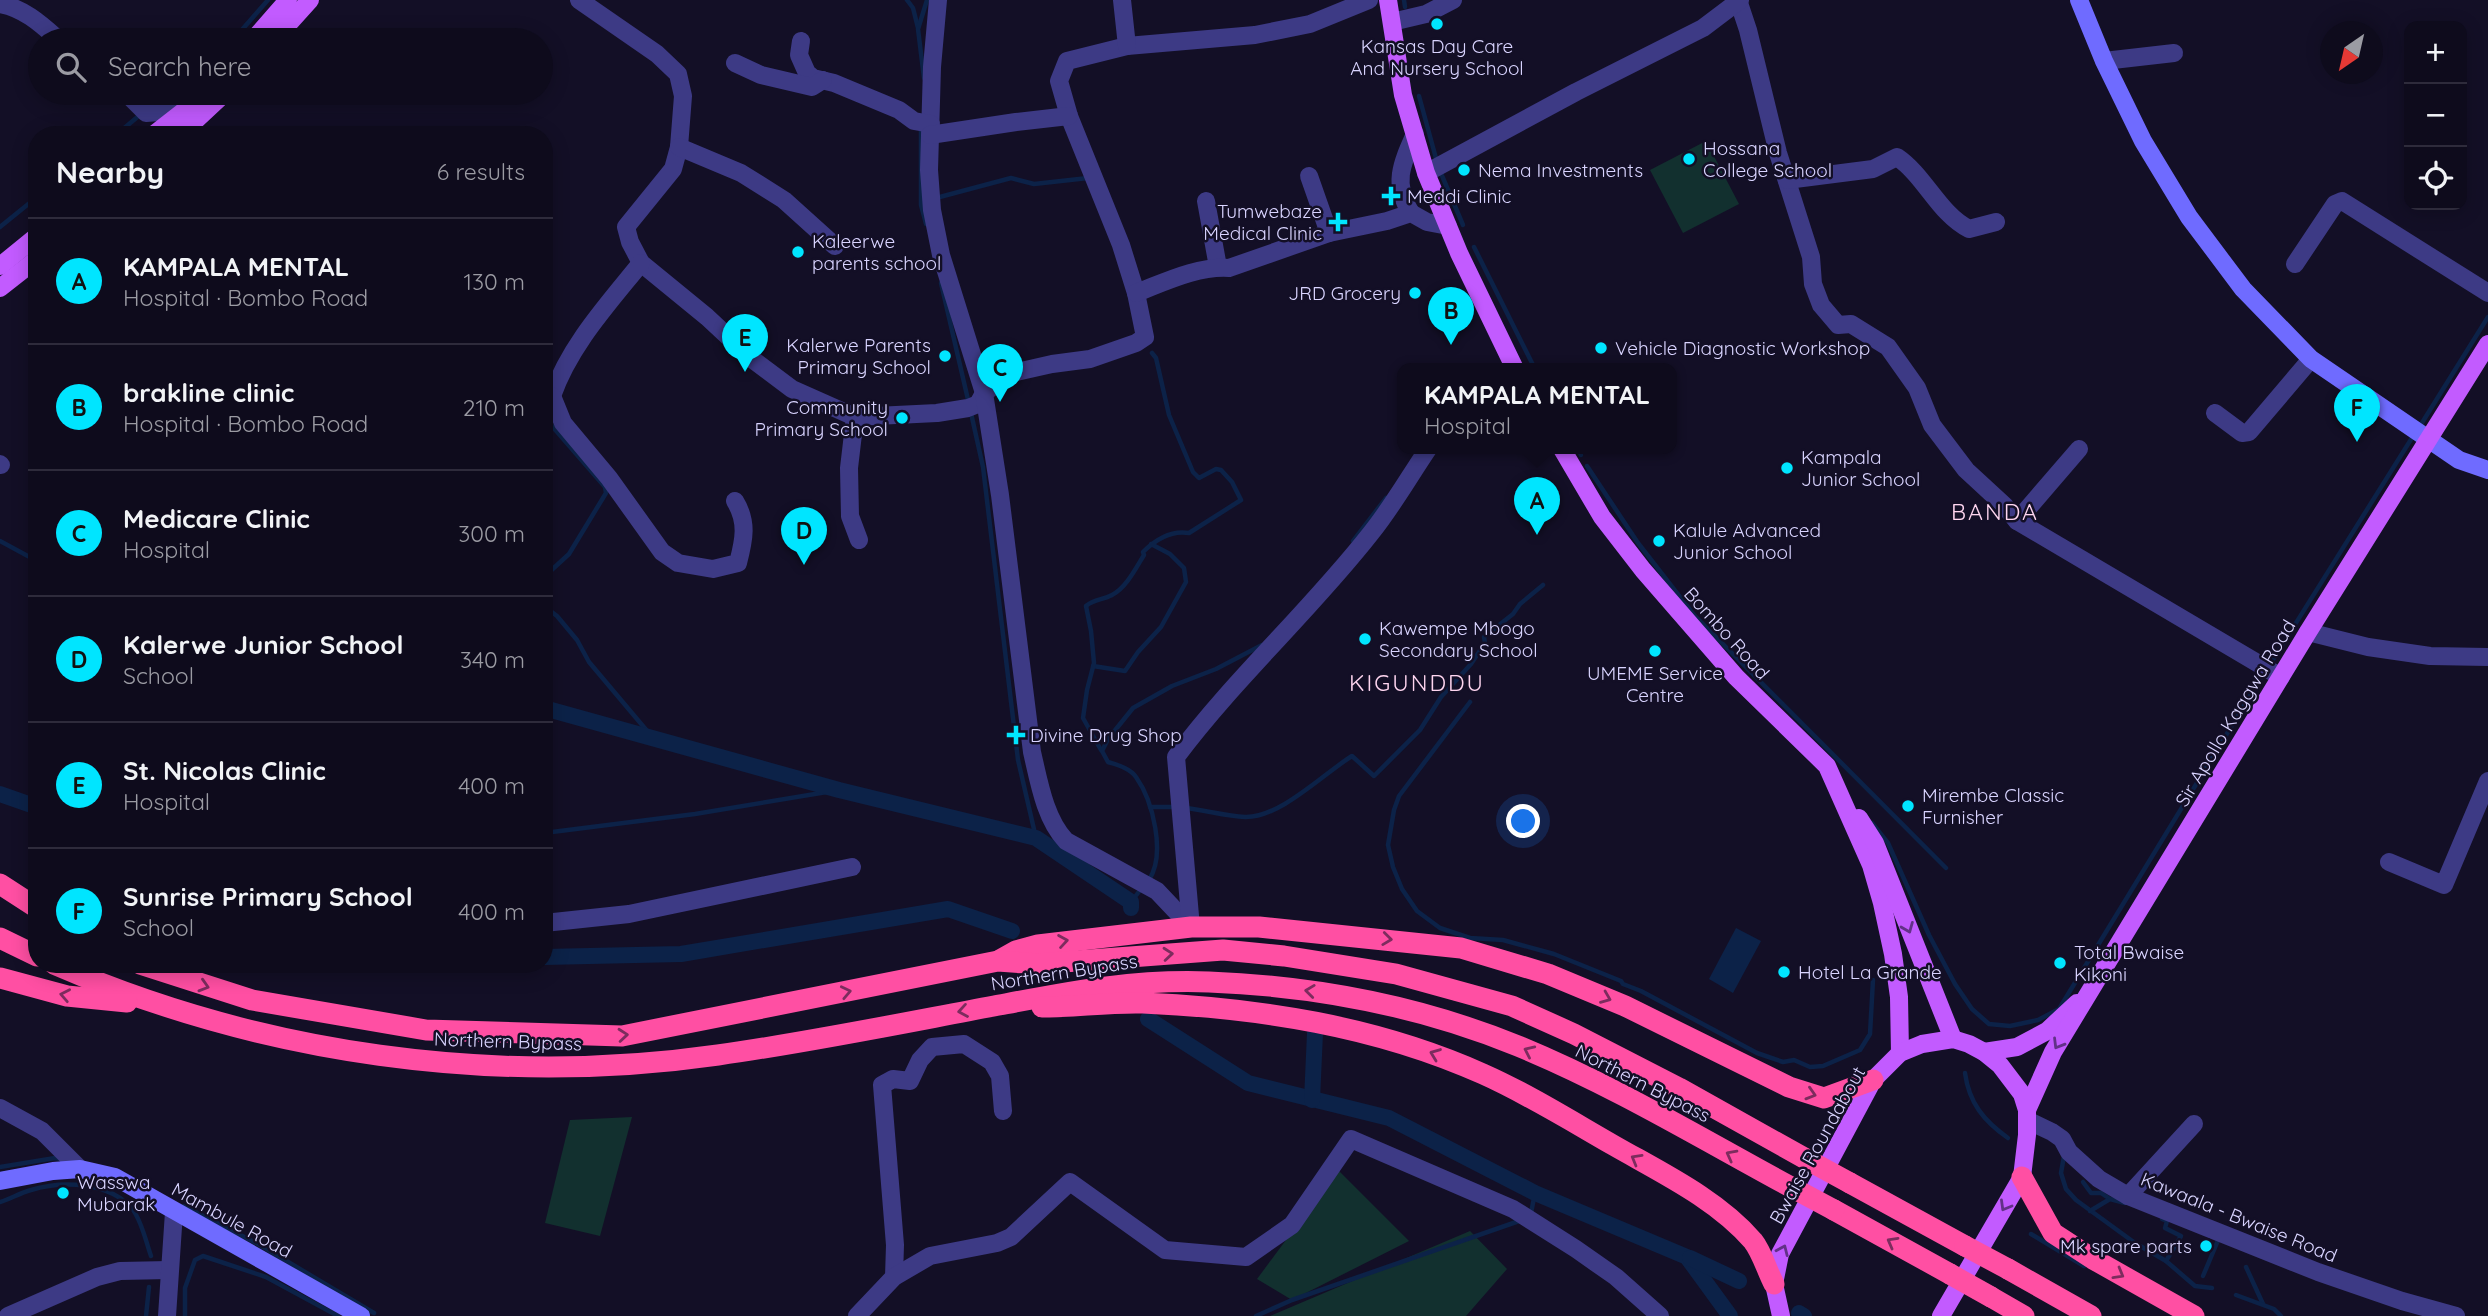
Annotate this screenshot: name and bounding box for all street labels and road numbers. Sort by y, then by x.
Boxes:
street label: Bombo Road [1679,582,1775,684]
street label: Sir Apollo Kaggwa Road [2170,615,2300,811]
street label: Northern Bypass [989,949,1139,995]
street label: Northern Bypass [434,1026,583,1056]
street label: Northern Bypass [1572,1039,1714,1127]
street label: Bwaise Roundabout [1764,1062,1870,1228]
street label: Kawaala - Bwaise Road [2137,1167,2341,1267]
street label: Mambule Road [168,1177,296,1263]

